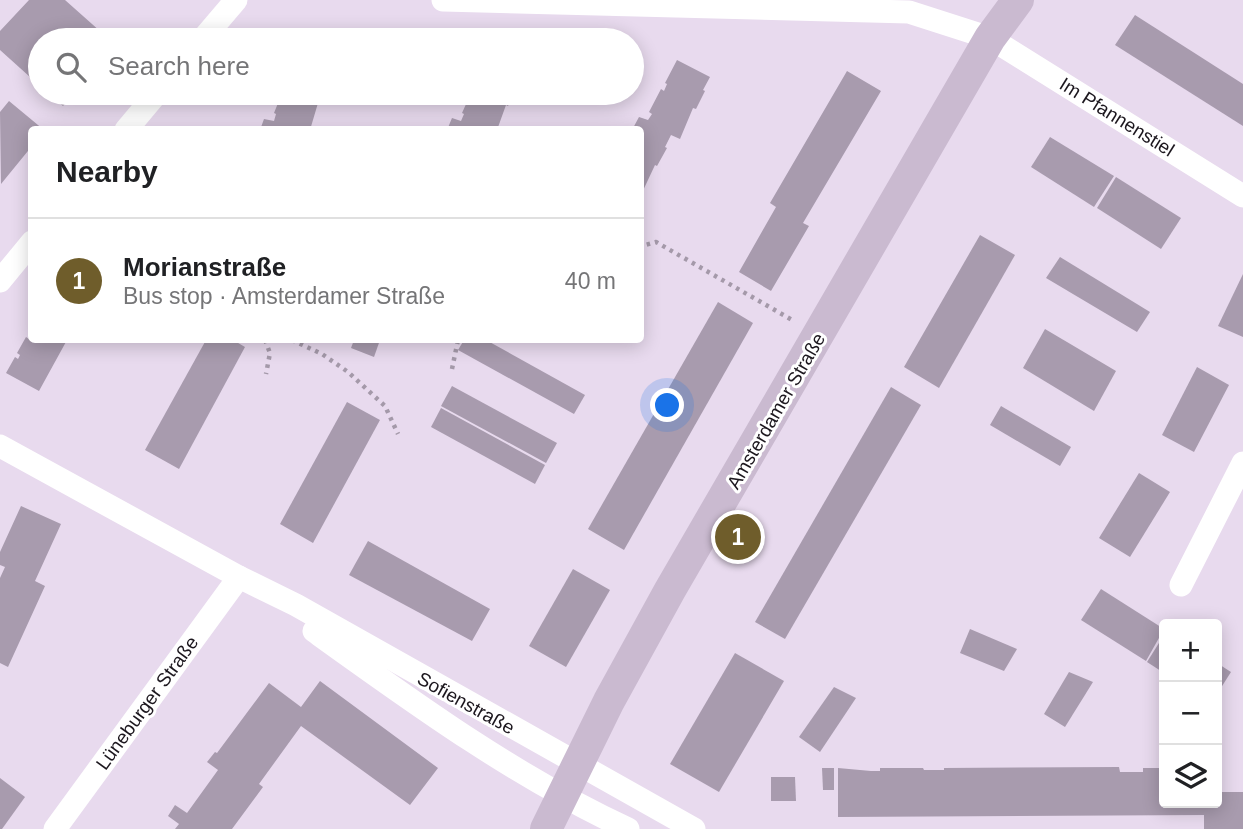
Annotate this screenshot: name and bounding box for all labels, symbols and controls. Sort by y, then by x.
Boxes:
search box [28,28,644,105]
icon: search [52,48,90,86]
text: Search here [108,51,250,81]
street label: Im Pfannenstiel [1056,73,1178,161]
text: Nearby [56,155,158,188]
text: Morianstraße [123,252,286,282]
text: 1 [73,268,85,294]
text: 40 m [565,268,616,294]
text: Bus stop · Amsterdamer Straße [123,283,445,309]
street label: Amsterdamer Straße [723,329,829,493]
your location [650,388,684,422]
pin: 1 [715,511,761,563]
map controls [1159,619,1222,808]
button: + [1159,619,1222,682]
street label: Lüneburger Straße [92,632,202,774]
street label: Sofienstraße [414,668,518,738]
button: − [1159,682,1222,745]
button: layers [1159,745,1222,808]

